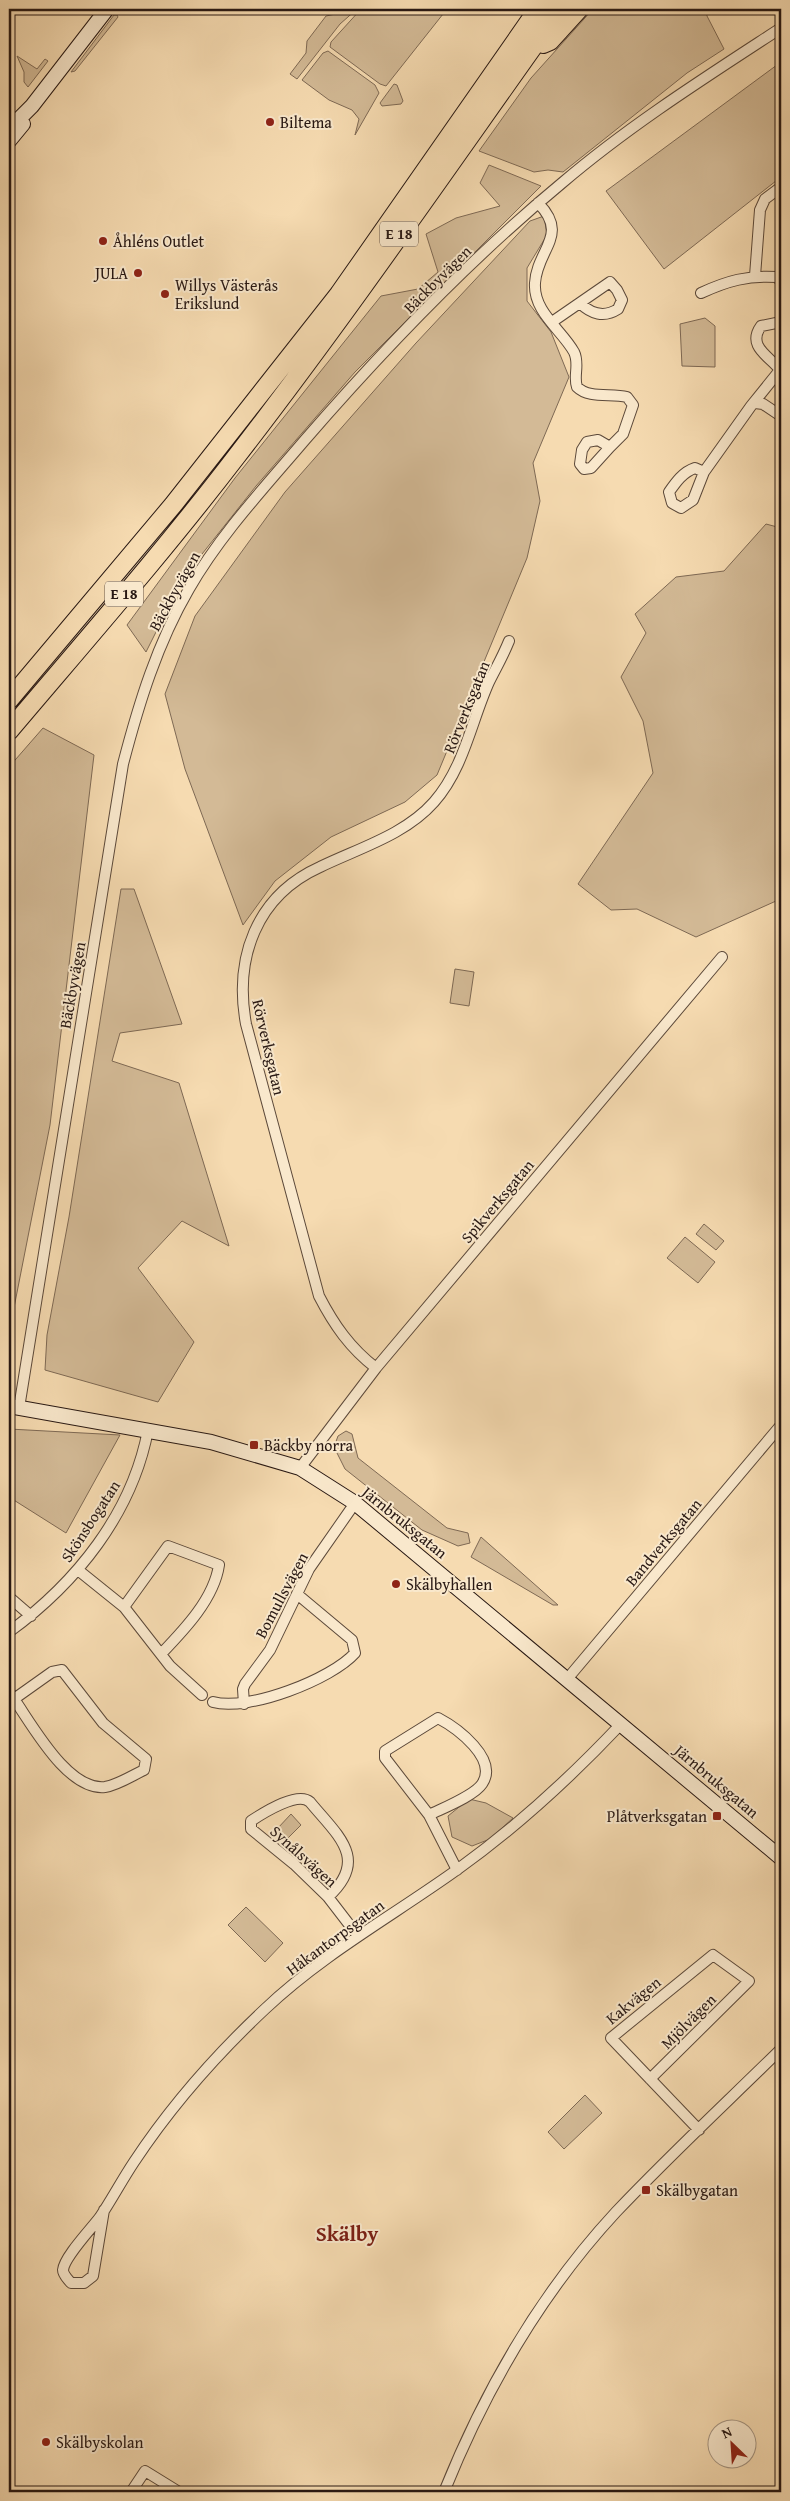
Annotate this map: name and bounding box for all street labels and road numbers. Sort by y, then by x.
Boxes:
road number: E 18 [380,222,418,246]
street label: Bäckbyvägen [397,239,477,319]
street label: Bäckbyvägen [142,547,206,635]
road number: E 18 [105,582,143,606]
street label: Rörverksgatan [437,657,495,757]
street label: Bäckbyvägen [53,940,91,1030]
street label: Rörverksgatan [246,997,292,1097]
street label: Spikverksgatan [455,1154,539,1248]
street label: Skönsbogatan [54,1475,126,1567]
street label: Järnbruksgatan [356,1479,453,1564]
street label: Bandverksgatan [619,1493,707,1591]
street label: Bomullsvägen [248,1548,314,1642]
street label: Järnbruksgatan [668,1737,765,1824]
street label: Synålsvägen [265,1819,343,1893]
street label: Håkantorpsgatan [281,1893,389,1981]
street label: Kakvägen [600,1970,666,2030]
street label: Mjölvägen [655,1988,721,2054]

